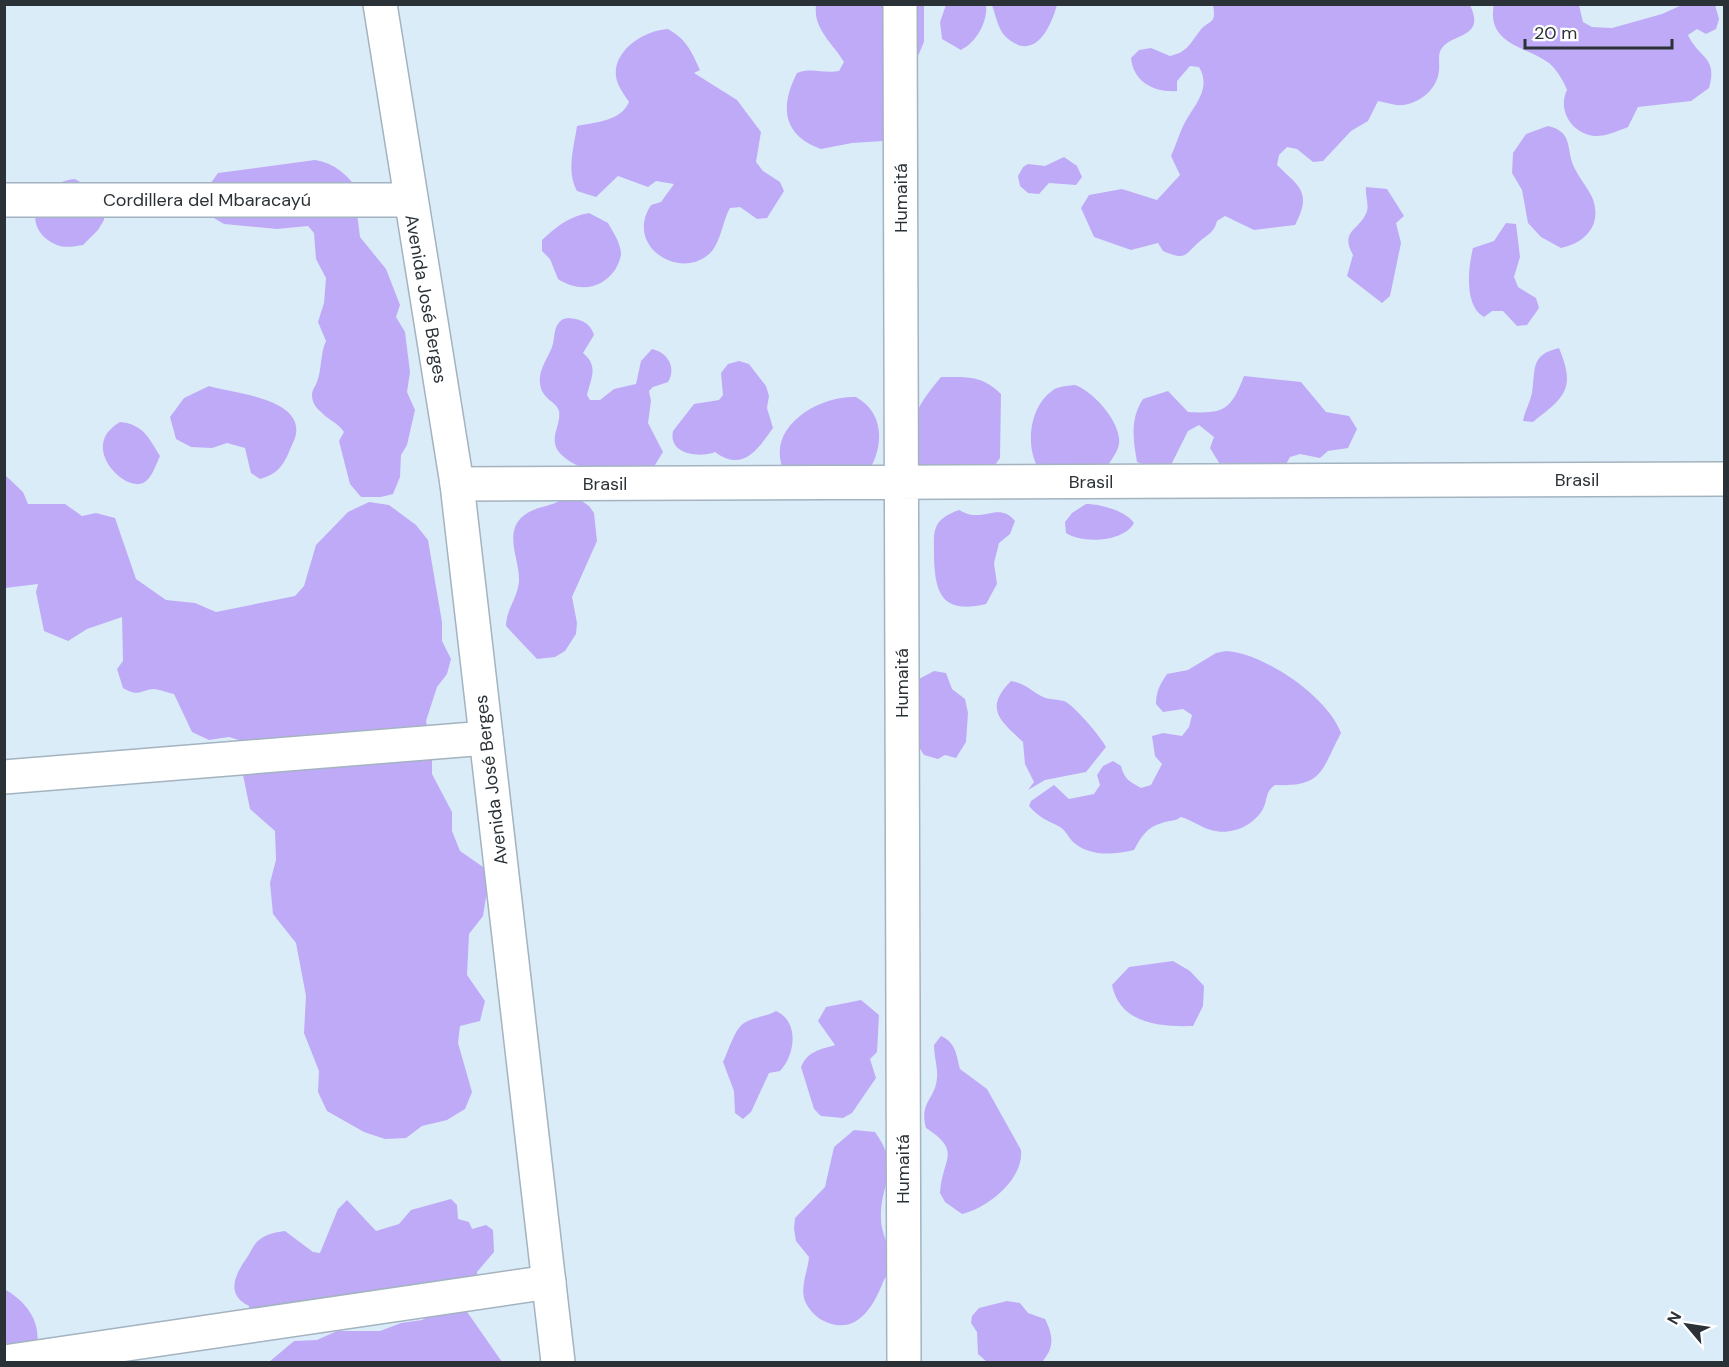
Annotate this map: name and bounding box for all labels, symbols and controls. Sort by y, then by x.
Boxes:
scale bar [1525,12,1672,50]
text: 20 m [1534,21,1577,45]
street label: Humaitá [889,163,913,233]
street label: Cordillera del Mbaracayú [103,188,311,212]
street label: Avenida José Berges [399,213,453,385]
street label: Brasil [1555,468,1599,492]
street label: Brasil [1069,470,1113,494]
street label: Brasil [583,472,627,496]
street label: Humaitá [890,648,914,718]
street label: Avenida José Berges [469,694,513,866]
street label: Humaitá [891,1134,915,1204]
north arrow [1657,1295,1717,1355]
text: N [1662,1308,1686,1328]

